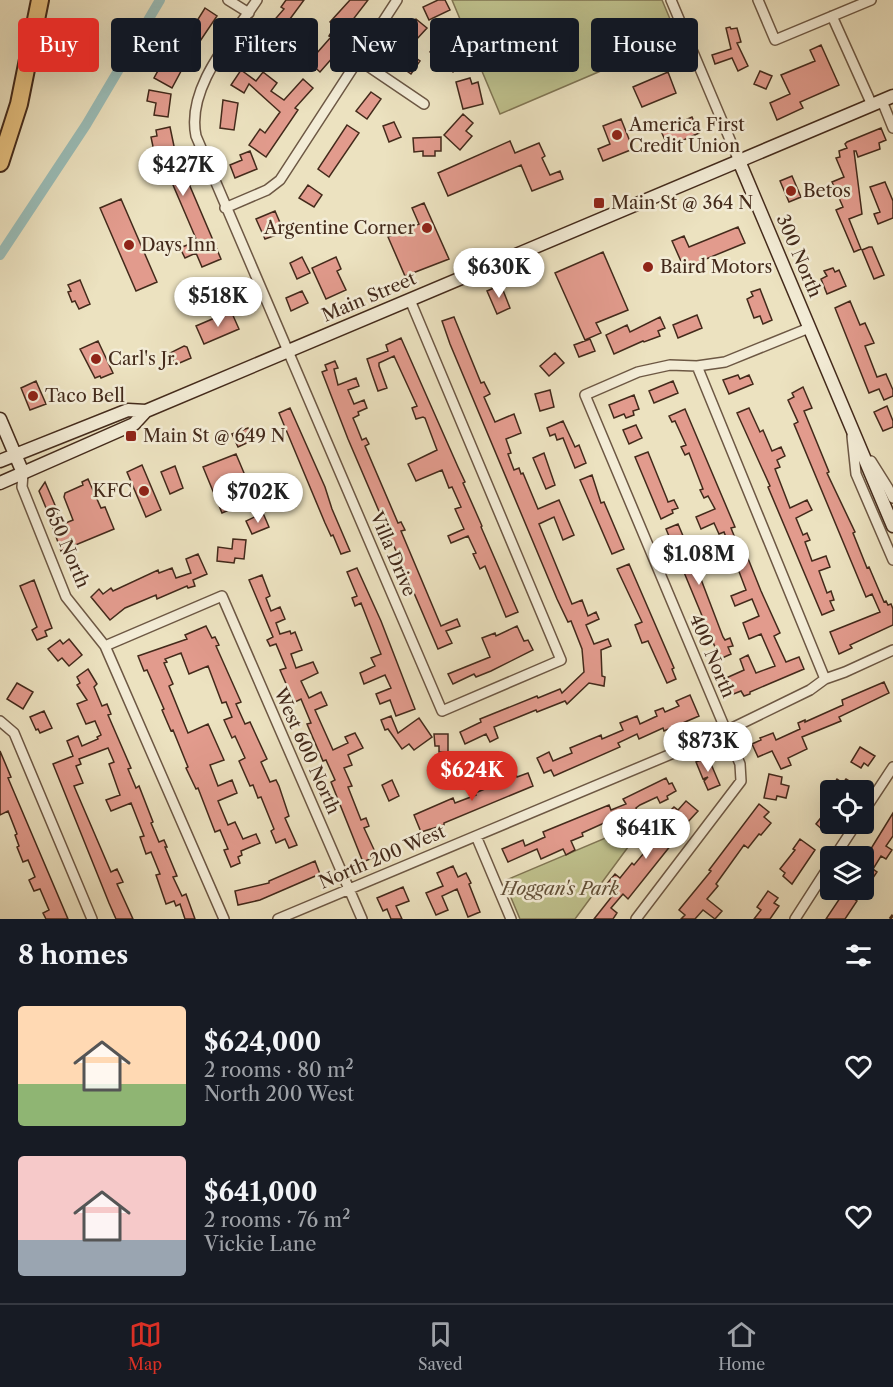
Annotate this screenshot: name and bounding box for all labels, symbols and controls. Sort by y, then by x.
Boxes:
chip: Buy [18,18,99,72]
chip: Rent [111,18,201,72]
chip: Filters [213,18,318,72]
chip: New [330,18,418,72]
chip: Apartment [430,18,579,72]
chip: House [591,18,698,72]
place label: America First Credit Union [628,114,745,157]
marker: America First Credit Union [610,128,624,142]
pin: $427K [141,146,225,197]
text: $427K [152,153,214,177]
place label: Betos [803,180,851,202]
marker: Betos [784,184,798,198]
place label: Main St @ 364 N [611,192,753,214]
marker: Main St @ 364 N [592,196,606,210]
street label: 300 North [772,211,826,301]
place label: Argentine Corner [263,217,415,239]
marker: Argentine Corner [420,221,434,235]
place label: Days Inn [141,234,216,256]
marker: Days Inn [122,238,136,252]
pin: $630K [457,248,541,299]
text: $630K [467,255,531,279]
place label: Baird Motors [660,256,772,278]
marker: Baird Motors [641,260,655,274]
street label: Main Street [319,267,420,327]
pin: $518K [176,277,260,328]
text: $518K [188,284,248,308]
place label: Carl's Jr. [108,348,179,370]
marker: Carl's Jr. [89,352,103,366]
place label: Taco Bell [45,385,125,407]
marker: Taco Bell [26,389,40,403]
place label: Main St @ 649 N [143,425,286,447]
marker: Main St @ 649 N [124,429,138,443]
pin: $702K [216,473,300,524]
place label: KFC [92,480,132,502]
text: $702K [227,480,289,504]
marker: KFC [137,484,151,498]
street label: 650 North [40,503,94,591]
street label: Villa Drive [365,507,421,600]
pin: $1.08M [650,535,748,586]
text: $1.08M [663,542,735,566]
street label: 400 North [685,611,739,701]
street label: West 600 North [269,684,345,818]
pin: $873K [666,722,750,773]
text: $873K [677,729,739,753]
pin: $624K [430,751,514,802]
text: $624K [441,758,503,782]
map controls [820,780,874,900]
button: locate [820,780,874,834]
pin: $641K [604,809,688,860]
text: $641K [616,816,676,840]
street label: North 200 West [316,820,449,894]
button: layers [820,846,874,900]
park label: Hoggan's Park [499,878,619,900]
text: 8 homes [18,939,128,971]
icon: filters [842,939,875,972]
text: $624,000 [204,1026,321,1058]
icon: home [66,1030,138,1102]
icon: heart [842,1050,875,1083]
text: 2 rooms · 80 m² [204,1058,354,1082]
text: North 200 West [204,1082,354,1106]
text: $641,000 [204,1176,318,1208]
icon: home [66,1180,138,1252]
icon: heart [842,1200,875,1233]
text: 2 rooms · 76 m² [204,1208,350,1232]
text: Vickie Lane [204,1232,317,1256]
tab: Map [128,1318,162,1374]
tab: Saved [418,1318,462,1374]
tab: Home [718,1318,765,1374]

